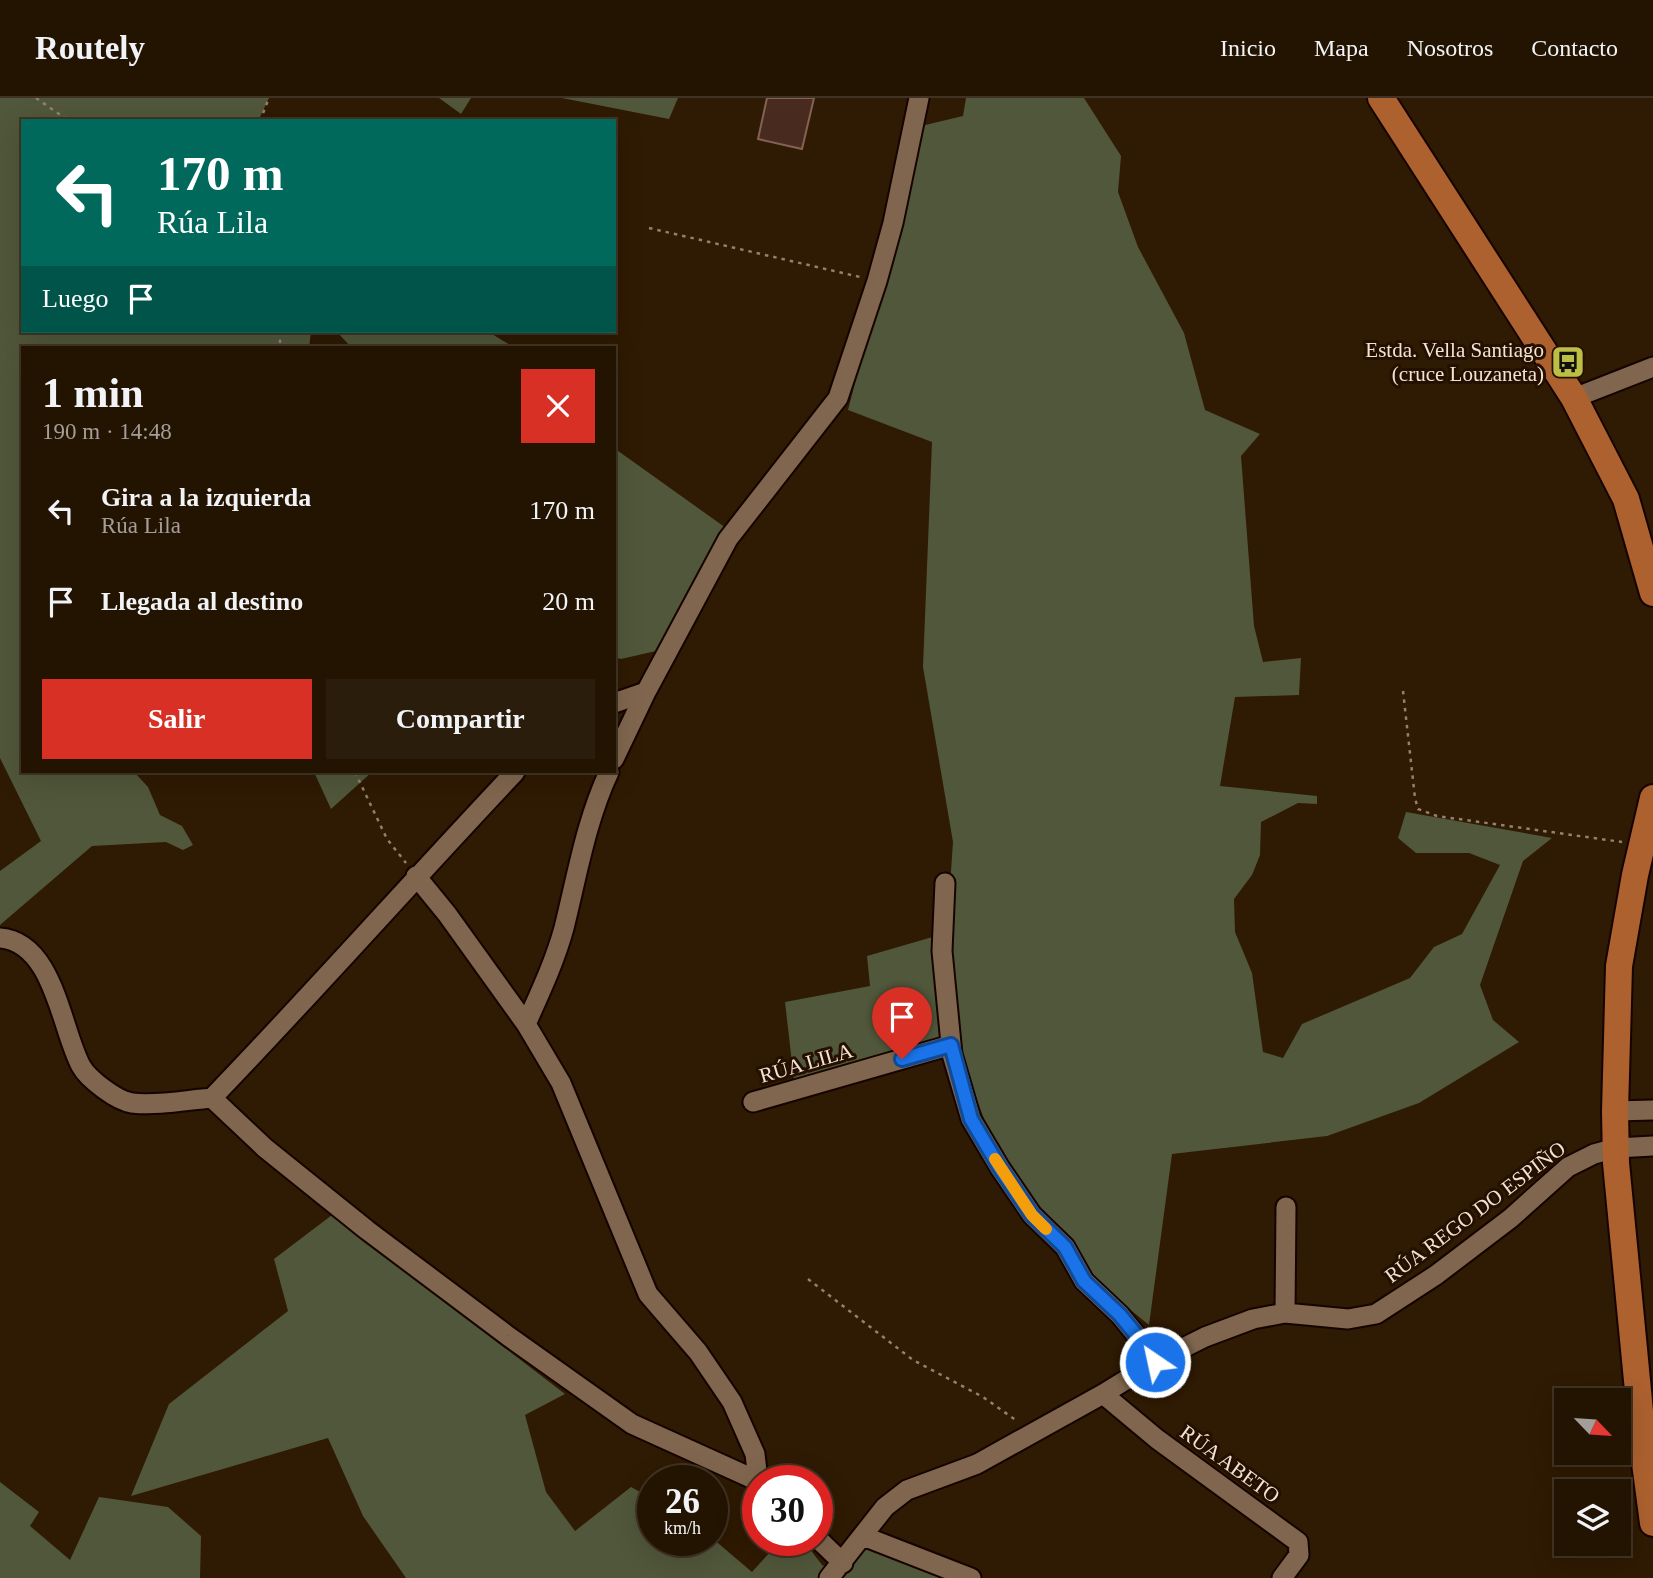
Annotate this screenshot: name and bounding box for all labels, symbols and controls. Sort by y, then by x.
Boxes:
text: Routely [35,30,145,66]
text: Inicio [1220,35,1276,61]
text: Mapa [1314,35,1369,61]
text: Nosotros [1407,35,1493,61]
text: Contacto [1531,35,1618,61]
text: 170 m [157,146,284,201]
icon: left [42,147,133,238]
text: Rúa Lila [157,204,268,240]
icon: arrive [122,280,160,318]
text: Luego [42,284,108,313]
place label: Estda. Vella Santiago (cruce Louzaneta) [1365,338,1544,386]
bus stop icon: Estda. Vella Santiago (cruce Louzaneta) [1549,343,1587,381]
button: close [521,369,595,443]
text: 1 min [42,370,144,416]
text: 190 m · 14:48 [42,419,172,444]
text: Gira a la izquierda [101,483,311,512]
icon: left [42,492,80,530]
text: 170 m [529,496,595,525]
text: Rúa Lila [101,513,181,538]
icon: arrive [42,583,80,621]
text: Llegada al destino [101,587,303,616]
text: 20 m [542,587,595,616]
button: Salir [42,679,312,759]
button: Compartir [326,679,595,759]
pin [872,987,932,1059]
icon: arrive [883,998,921,1036]
street label: RÚA LILA [756,1038,856,1088]
street label: RÚA REGO DO ESPIÑO [1380,1136,1570,1288]
position arrow [1118,1325,1192,1399]
north arrow [1554,1388,1631,1465]
map controls [1554,1388,1631,1556]
street label: RÚA ABETO [1176,1420,1284,1508]
speed limit sign: 30 [742,1465,833,1556]
button: layers [1554,1479,1631,1556]
text: 26 [665,1482,700,1521]
text: km/h [664,1518,701,1538]

